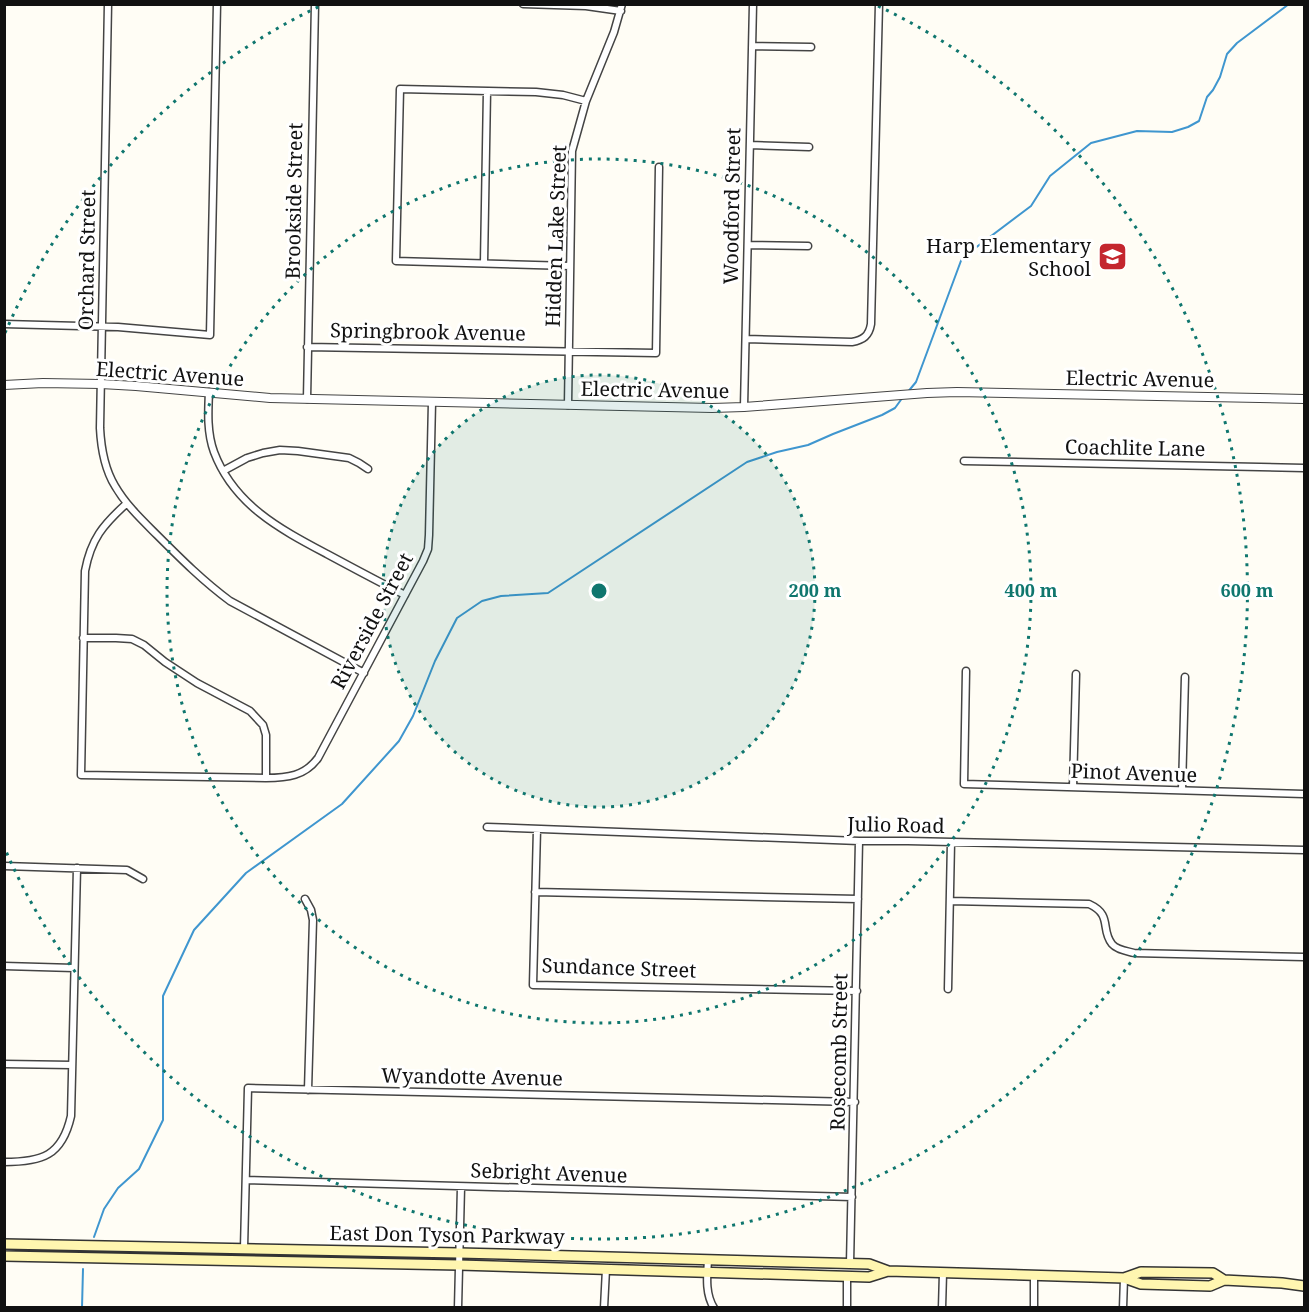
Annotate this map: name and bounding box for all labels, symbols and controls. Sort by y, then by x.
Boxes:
street label: Brookside Street [279,122,308,280]
street label: Woodford Street [717,127,746,285]
street label: Hidden Lake Street [539,144,572,328]
street label: Orchard Street [72,189,101,331]
place label: Harp Elementary School [926,232,1092,282]
school or university icon: Harp Elementary School [1096,241,1128,273]
street label: Springbrook Avenue [330,316,526,347]
street label: Electric Avenue [95,355,245,392]
street label: Electric Avenue [1065,364,1215,393]
street label: Electric Avenue [580,375,730,404]
street label: Coachlite Lane [1065,433,1205,462]
street label: Riverside Street [324,548,419,694]
text: 200 m [789,578,842,602]
text: 400 m [1005,578,1058,602]
text: 600 m [1221,578,1274,602]
centre of rings [589,581,609,601]
street label: Pinot Avenue [1070,757,1198,788]
street label: Julio Road [846,810,945,839]
street label: Sundance Street [541,951,697,984]
street label: Rosecomb Street [824,973,853,1131]
street label: Wyandotte Avenue [381,1061,563,1092]
street label: Sebright Avenue [470,1156,628,1189]
street label: East Don Tyson Parkway [329,1219,566,1250]

